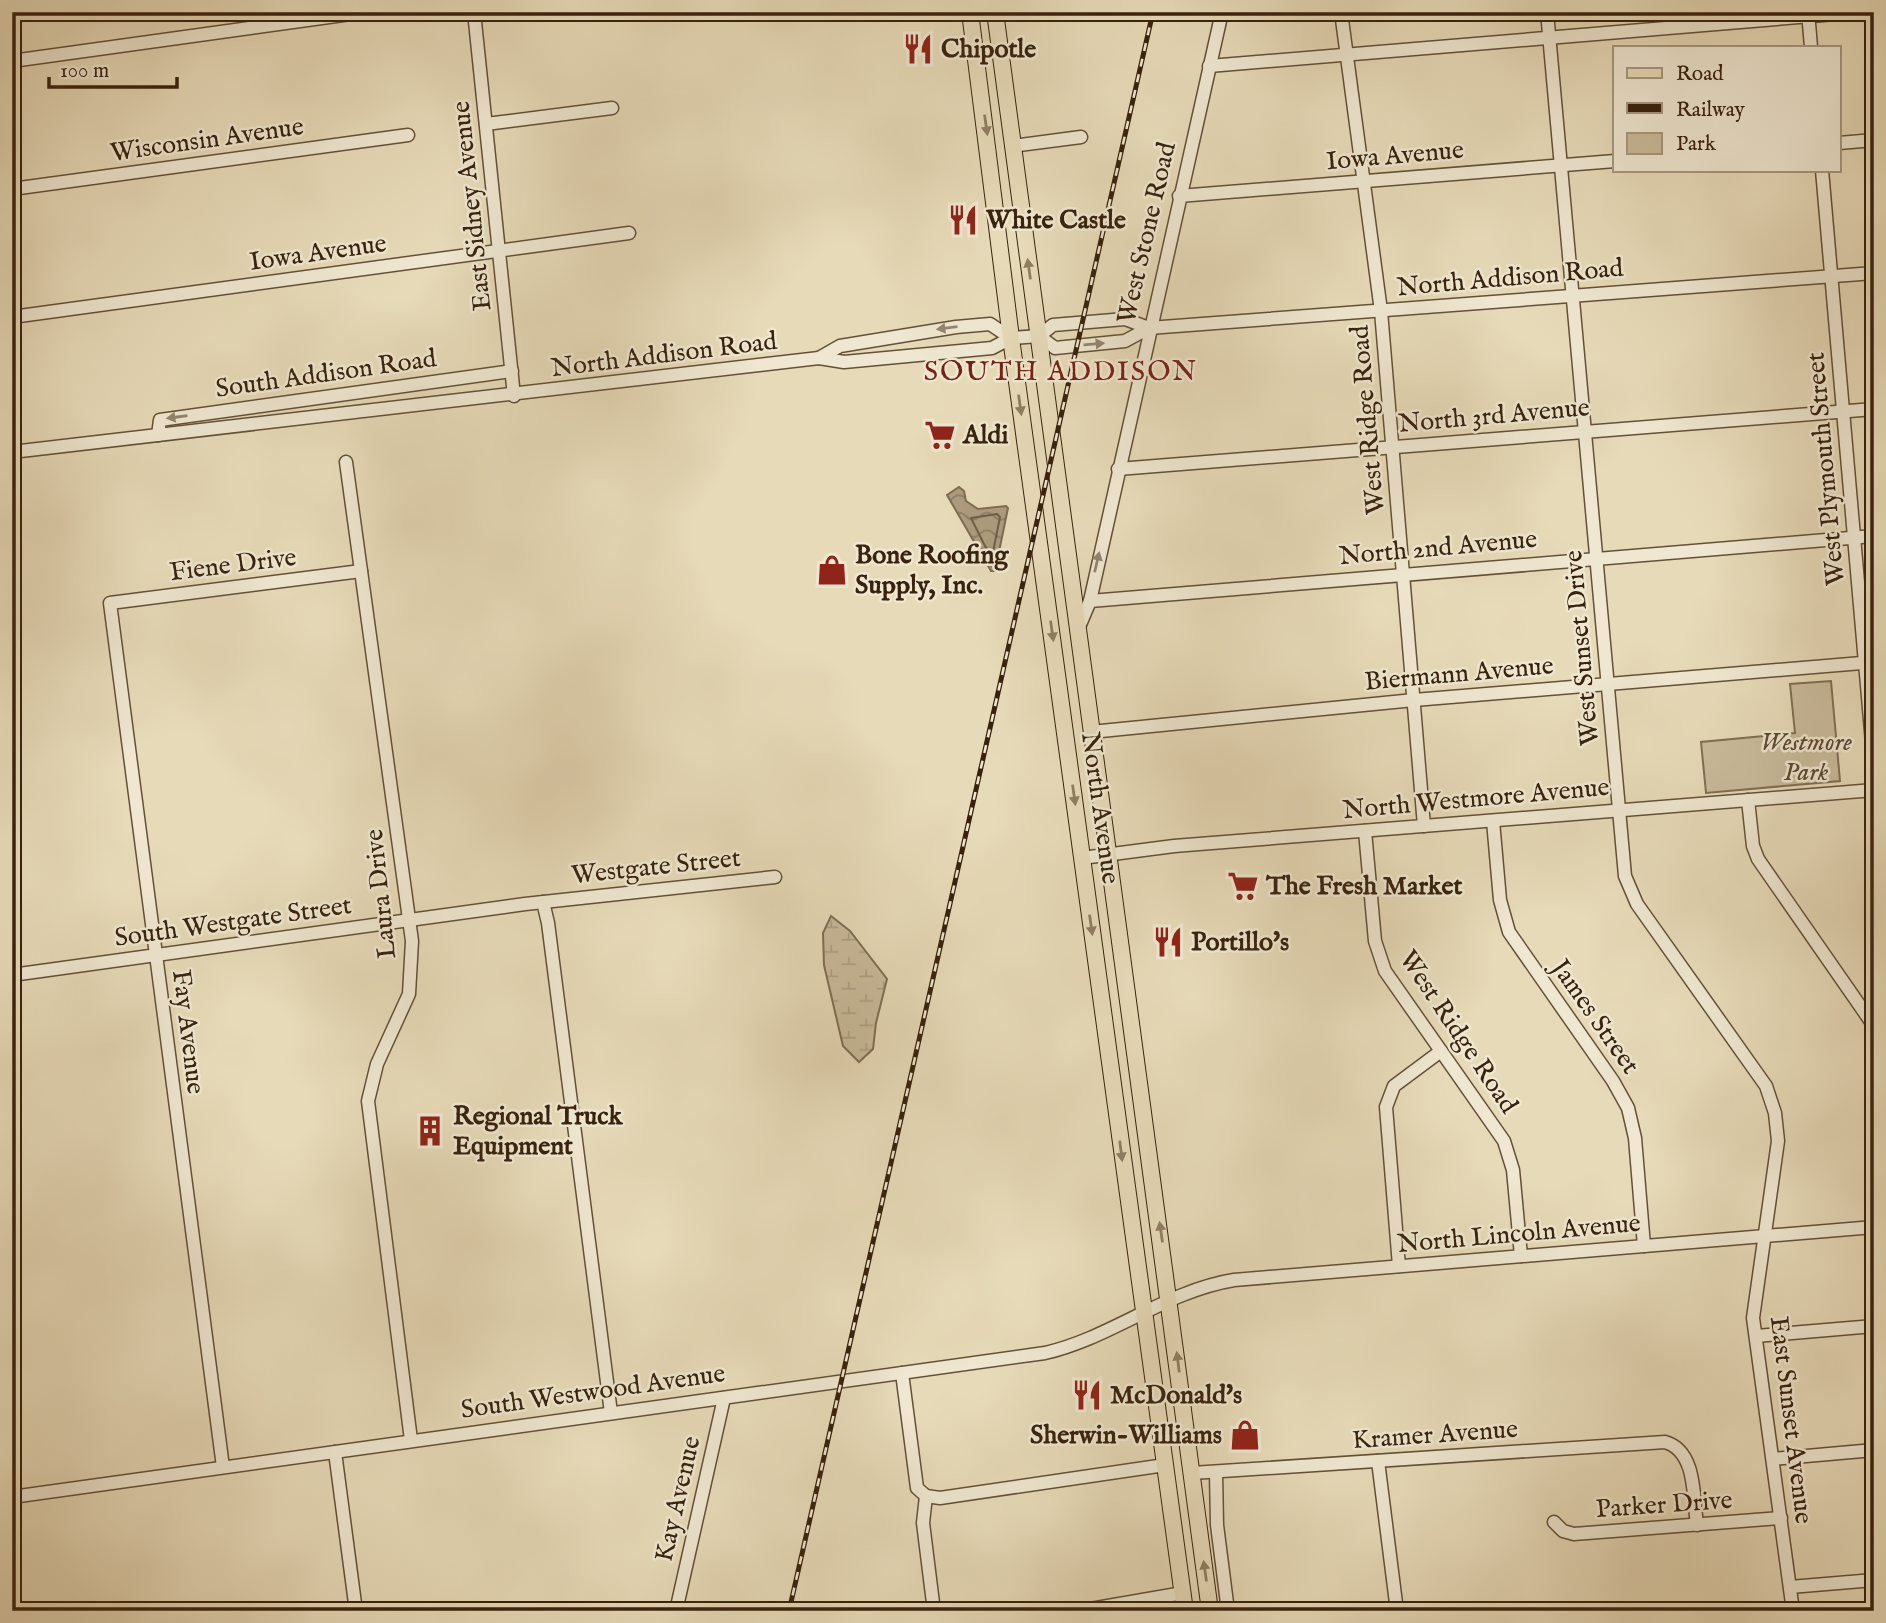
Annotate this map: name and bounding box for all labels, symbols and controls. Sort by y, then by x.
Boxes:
restaurant icon: Chipotle [901,32,935,66]
place label: Chipotle [941,33,1036,66]
scale bar [49,46,177,90]
legend [1613,46,1840,172]
text: 100 m [60,58,109,85]
text: Road [1676,61,1724,88]
text: Railway [1676,97,1746,124]
street label: East Sidney Avenue [445,99,499,313]
street label: Wisconsin Avenue [108,110,306,170]
one-way arrow [980,114,991,136]
text: Park [1676,131,1717,158]
street label: Iowa Avenue [1325,134,1465,178]
street label: West Stone Road [1110,139,1184,327]
restaurant icon: White Castle [946,203,980,237]
place label: White Castle [985,204,1126,237]
street label: Iowa Avenue [247,227,389,279]
street label: North Addison Road [1395,252,1625,304]
one-way arrow [1024,258,1035,280]
one-way arrow [936,323,958,334]
street label: West Ridge Road [1343,324,1393,516]
street label: North Addison Road [549,325,779,385]
one-way arrow [1083,338,1105,349]
street label: South Addison Road [213,342,439,406]
street label: West Plymouth Street [1799,351,1853,587]
district label: SOUTH ADDISON [924,355,1198,390]
street label: North 3rd Avenue [1397,391,1591,441]
one-way arrow [1015,394,1026,416]
one-way arrow [166,412,188,423]
supermarket icon: Aldi [923,418,957,452]
place label: Aldi [962,419,1008,452]
street label: North 2nd Avenue [1338,523,1538,573]
place label: Bone Roofing Supply, Inc. [855,539,1009,602]
street label: Fiene Drive [168,541,298,589]
street label: West Sunset Drive [1557,549,1607,747]
one-way arrow [1092,550,1103,572]
shop icon: Bone Roofing Supply, Inc. [815,553,849,587]
one-way arrow [1046,620,1057,642]
street label: Biermann Avenue [1363,649,1555,699]
park label: Westmore Park [1760,726,1852,789]
street label: North Avenue [1073,730,1127,886]
street label: North Westmore Avenue [1341,771,1611,827]
one-way arrow [1068,784,1079,806]
street label: Laura Drive [358,827,404,960]
street label: Westgate Street [570,842,742,892]
supermarket icon: The Fresh Market [1226,869,1260,903]
place label: The Fresh Market [1265,870,1463,903]
street label: South Westgate Street [112,889,354,955]
one-way arrow [1086,915,1097,937]
restaurant icon: Portillo's [1151,925,1185,959]
place label: Portillo's [1191,926,1289,959]
street label: West Ridge Road [1391,944,1525,1120]
street label: James Street [1542,951,1647,1081]
street label: Fay Avenue [164,968,212,1096]
place label: Regional Truck Equipment [453,1100,623,1163]
building icon: Regional Truck Equipment [413,1114,447,1148]
one-way arrow [1116,1140,1127,1162]
street label: North Lincoln Avenue [1396,1207,1642,1261]
one-way arrow [1155,1221,1166,1243]
street label: East Sunset Avenue [1762,1314,1820,1526]
one-way arrow [1172,1351,1183,1373]
street label: South Westwood Avenue [459,1357,727,1427]
restaurant icon: McDonald's [1070,1378,1104,1412]
place label: McDonald's [1110,1379,1242,1412]
street label: Kramer Avenue [1351,1413,1519,1457]
shop icon: Sherwin-Williams [1228,1418,1262,1452]
place label: Sherwin-Williams [1030,1419,1222,1452]
street label: Kay Avenue [648,1433,708,1565]
street label: Parker Drive [1595,1484,1734,1526]
one-way arrow [1199,1560,1210,1582]

